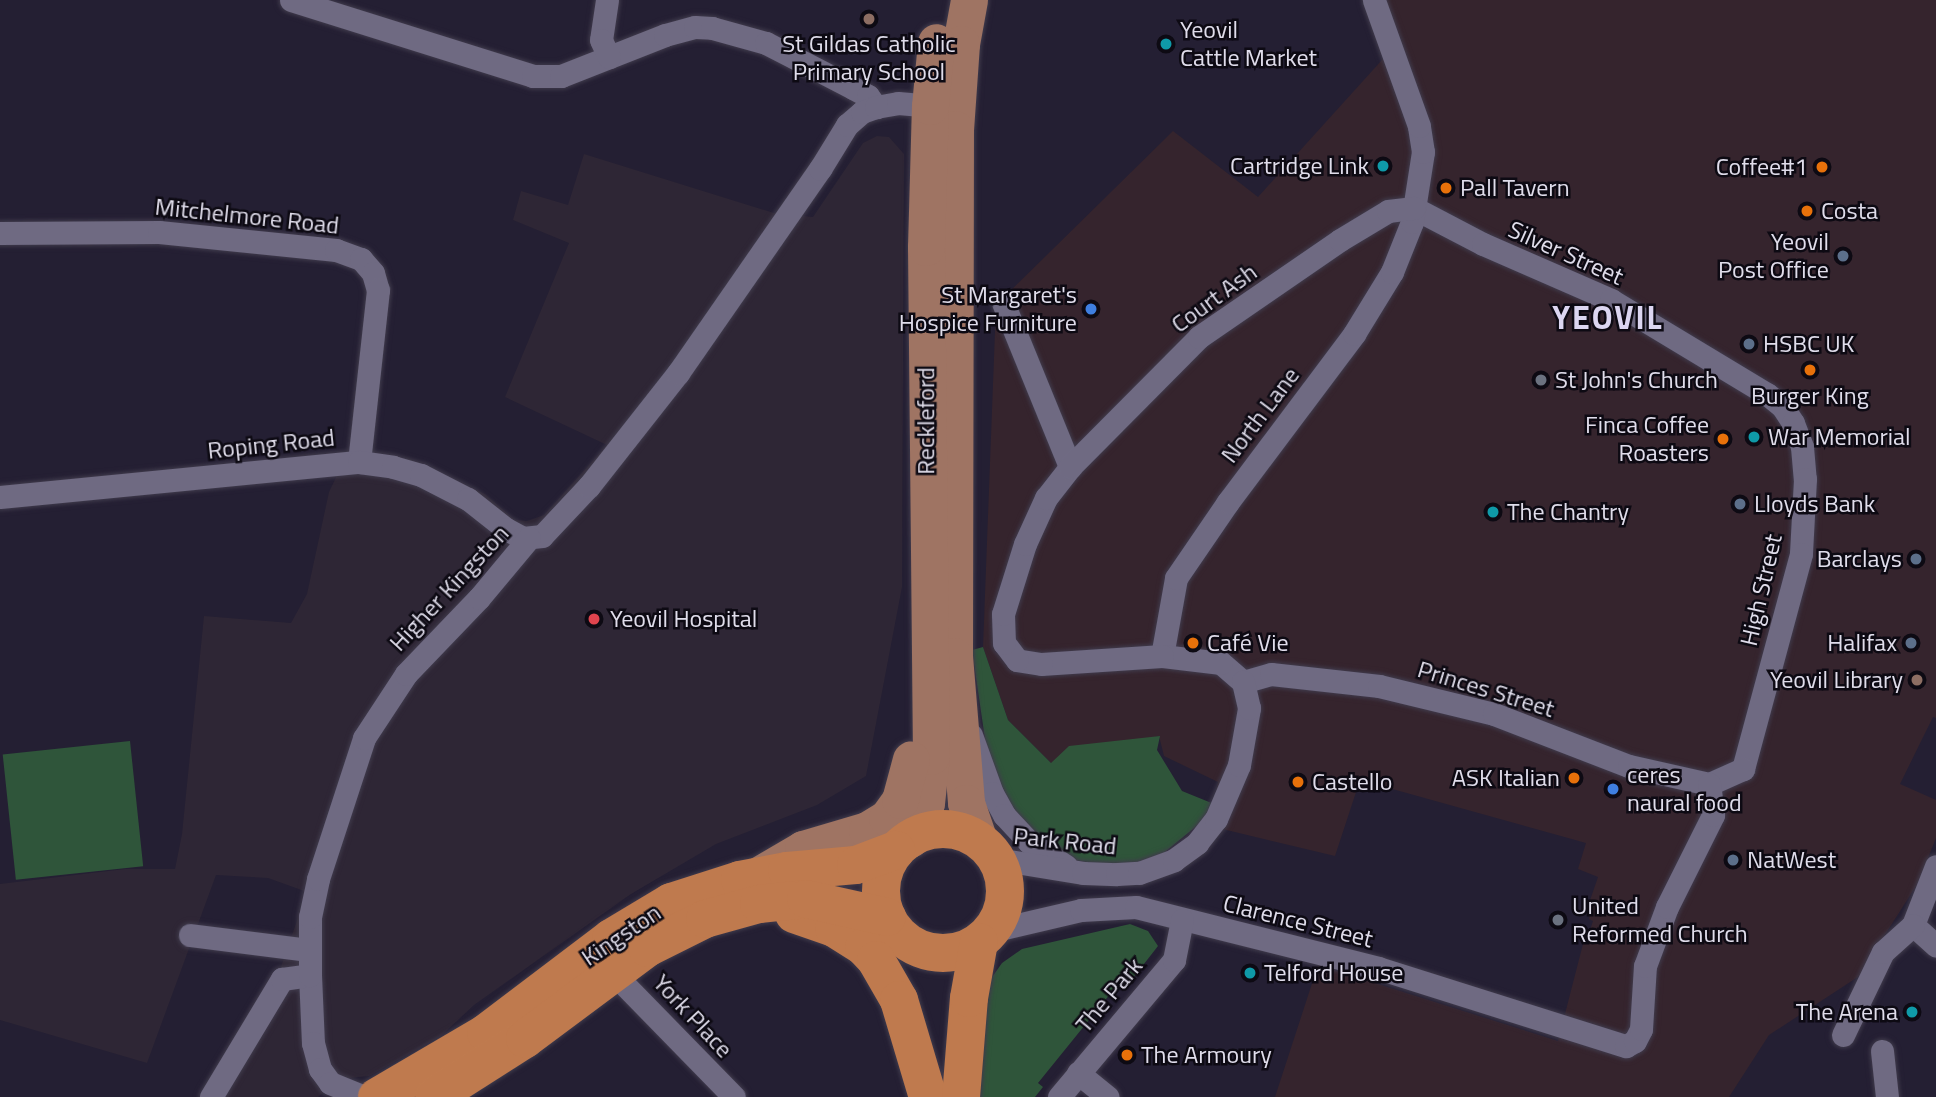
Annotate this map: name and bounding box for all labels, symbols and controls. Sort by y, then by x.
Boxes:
marker: St Gildas Catholic Primary School [861,11,877,27]
place label: Yeovil Cattle Market [1180,16,1317,72]
place label: St Gildas Catholic Primary School [782,30,956,86]
marker: Yeovil Cattle Market [1158,36,1174,52]
place label: Cartridge Link [1230,152,1369,180]
place label: Coffee#1 [1716,153,1808,181]
marker: Cartridge Link [1375,158,1391,174]
marker: Coffee#1 [1814,159,1830,175]
place label: Pall Tavern [1460,174,1570,202]
marker: Pall Tavern [1438,180,1454,196]
street label: Mitchelmore Road [153,192,341,240]
place label: Costa [1821,197,1878,225]
marker: Costa [1799,203,1815,219]
street label: Silver Street [1504,215,1628,291]
place label: Yeovil Post Office [1718,228,1829,284]
marker: Yeovil Post Office [1835,248,1851,264]
street label: Court Ash [1166,257,1262,339]
place label: St Margaret's Hospice Furniture [899,281,1077,337]
district label: YEOVIL [1553,298,1663,336]
marker: St Margaret's Hospice Furniture [1083,301,1099,317]
place label: HSBC UK [1763,330,1854,358]
marker: HSBC UK [1741,336,1757,352]
street label: North Lane [1215,362,1305,468]
marker: Burger King [1802,362,1818,378]
place label: St John's Church [1555,366,1718,394]
street label: Reckleford [912,367,940,475]
marker: St John's Church [1533,372,1549,388]
place label: Burger King [1751,382,1869,410]
place label: Finca Coffee Roasters [1585,411,1709,467]
street label: Roping Road [206,423,336,465]
place label: War Memorial [1768,423,1911,451]
marker: War Memorial [1746,429,1762,445]
marker: Finca Coffee Roasters [1715,431,1731,447]
place label: Lloyds Bank [1754,490,1875,518]
marker: Lloyds Bank [1732,496,1748,512]
place label: The Chantry [1507,498,1629,526]
marker: The Chantry [1485,504,1501,520]
street label: Higher Kingston [383,519,515,657]
street label: High Street [1734,531,1788,649]
place label: Barclays [1817,545,1902,573]
marker: Barclays [1908,551,1924,567]
place label: Yeovil Hospital [610,605,757,633]
marker: Yeovil Hospital [584,609,604,629]
place label: Café Vie [1207,629,1289,657]
place label: Halifax [1827,629,1897,657]
marker: Café Vie [1185,635,1201,651]
marker: Halifax [1903,635,1919,651]
street label: Princes Street [1414,655,1558,723]
place label: Yeovil Library [1770,666,1903,694]
marker: Yeovil Library [1909,672,1925,688]
place label: ceres naural food [1627,761,1742,817]
place label: ASK Italian [1452,764,1560,792]
place label: Castello [1312,768,1393,796]
marker: ASK Italian [1566,770,1582,786]
marker: Castello [1290,774,1306,790]
marker: ceres naural food [1605,781,1621,797]
street label: Park Road [1012,821,1118,861]
place label: NatWest [1747,846,1836,874]
marker: NatWest [1725,852,1741,868]
street label: Clarence Street [1220,888,1376,954]
place label: United Reformed Church [1572,892,1748,948]
street label: Kingston [576,898,666,972]
marker: United Reformed Church [1550,912,1566,928]
street label: The Park [1069,952,1149,1038]
place label: Telford House [1264,959,1403,987]
marker: Telford House [1242,965,1258,981]
street label: York Place [647,968,739,1064]
place label: The Arena [1796,998,1898,1026]
marker: The Arena [1904,1004,1920,1020]
place label: The Armoury [1141,1041,1272,1069]
marker: The Armoury [1119,1047,1135,1063]

